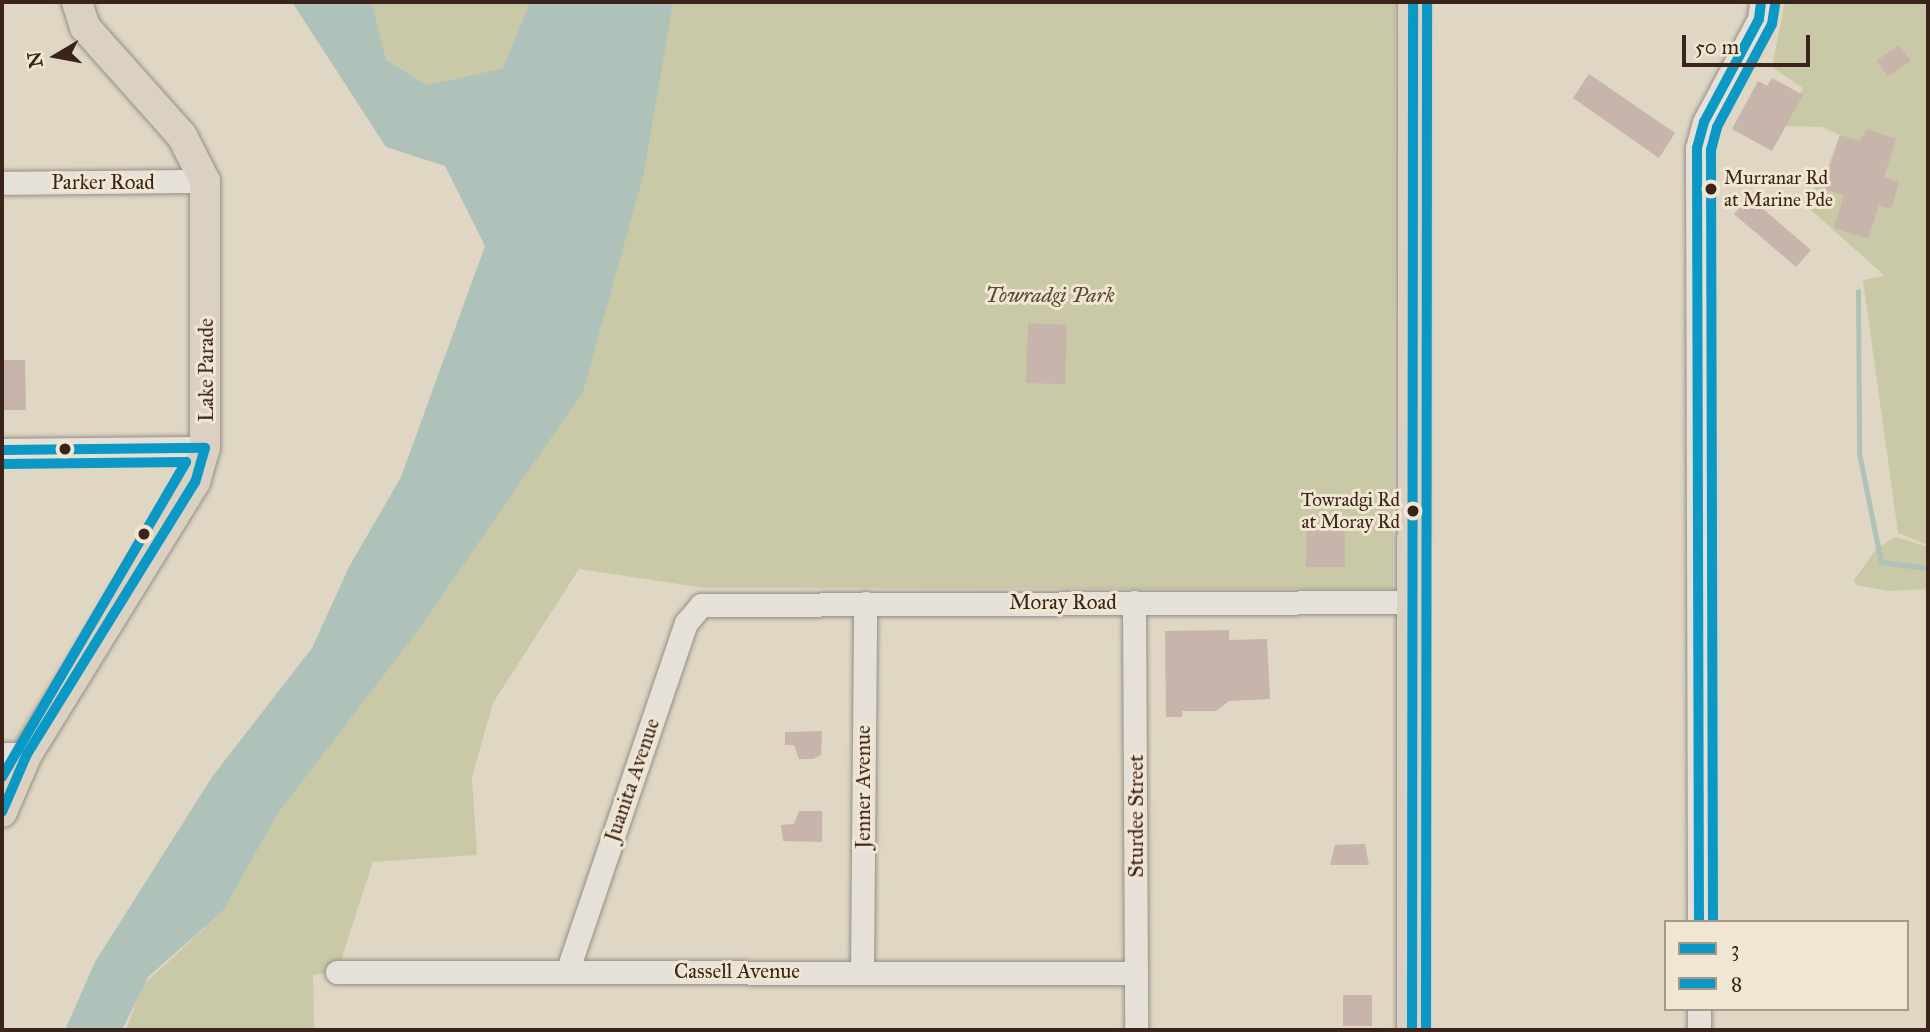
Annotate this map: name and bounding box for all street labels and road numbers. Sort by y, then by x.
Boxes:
street label: Parker Road [51,169,155,195]
street label: Lake Parade [193,318,219,422]
street label: Moray Road [1009,589,1117,615]
street label: Juanita Avenue [599,715,665,845]
street label: Jenner Avenue [850,725,876,849]
street label: Sturdee Street [1123,754,1149,878]
street label: Cassell Avenue [674,958,800,984]

